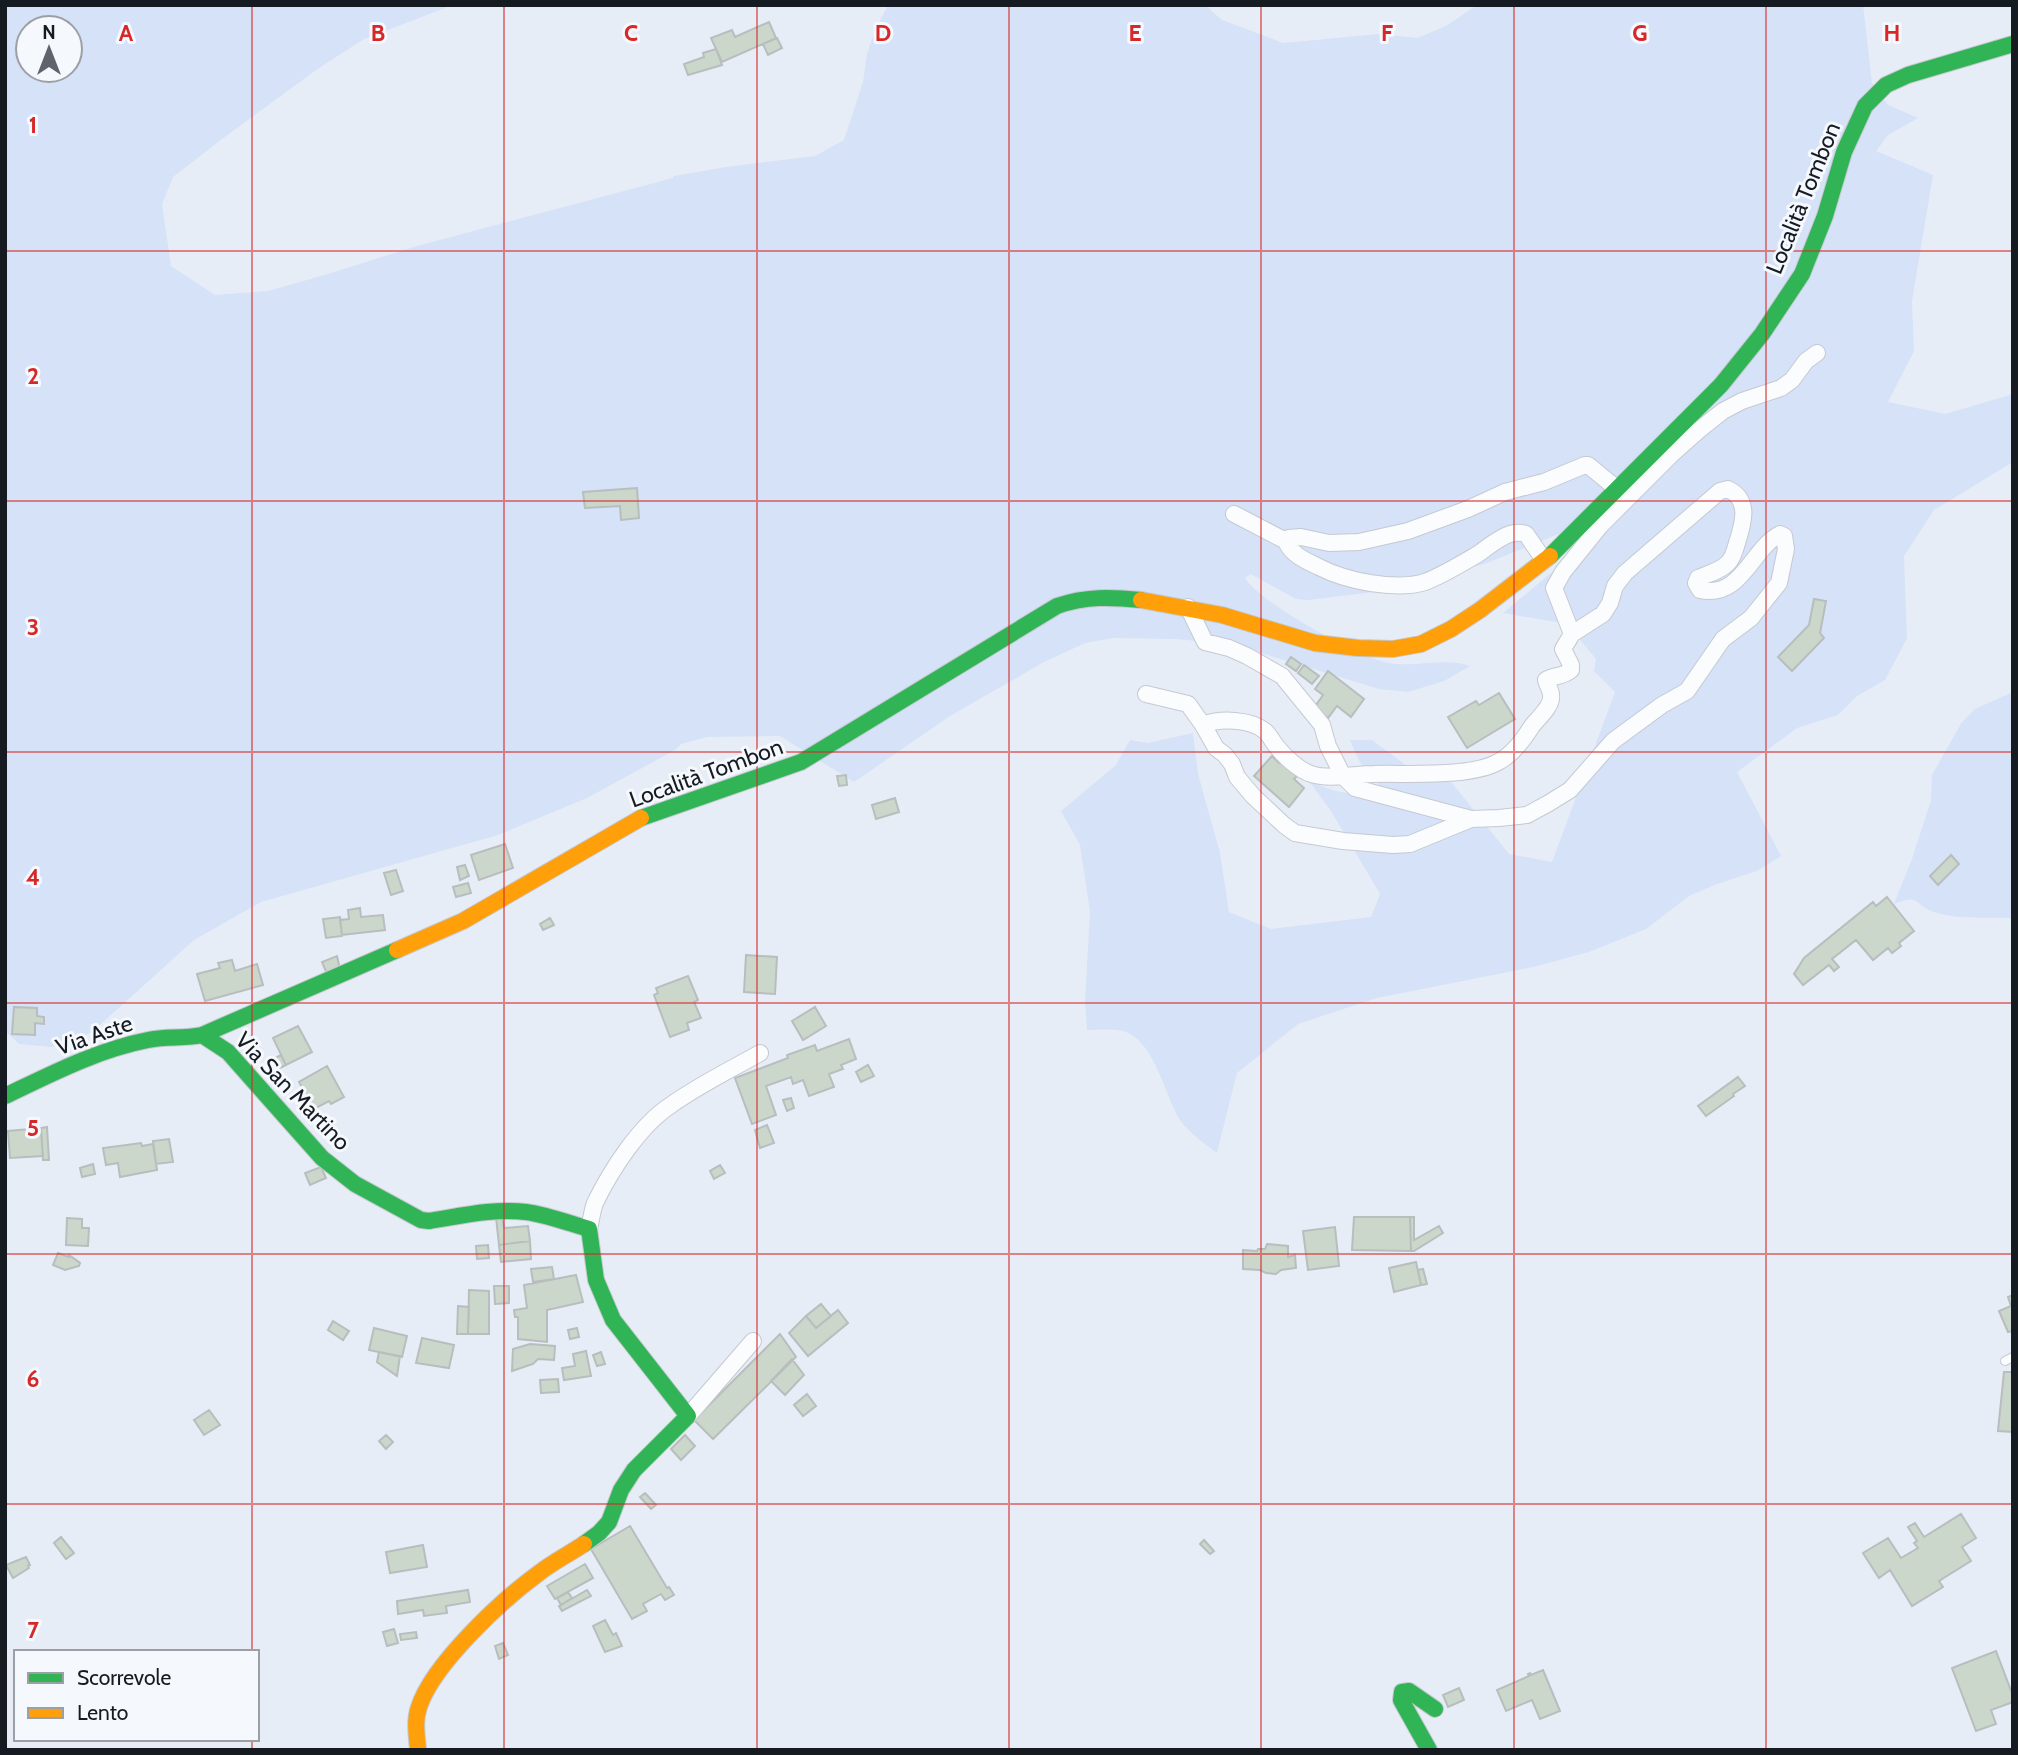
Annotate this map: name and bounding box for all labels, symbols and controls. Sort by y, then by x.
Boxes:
north arrow [14,14,84,84]
text: A [119,19,134,47]
text: B [371,19,385,47]
text: C [624,19,638,47]
text: D [875,19,891,47]
text: E [1128,19,1142,47]
text: F [1381,19,1393,47]
text: G [1632,19,1648,47]
text: H [1884,19,1900,47]
text: N [42,21,56,44]
text: 1 [29,111,37,139]
street label: Località Tombon [1760,118,1846,278]
text: 2 [27,362,39,390]
text: 3 [27,613,39,641]
street label: Località Tombon [625,732,787,814]
text: 4 [26,863,40,891]
street label: Via Aste [52,1009,136,1061]
street label: Via San Martino [230,1026,356,1156]
text: 5 [27,1114,39,1142]
text: 6 [27,1365,39,1393]
text: 7 [27,1616,39,1644]
legend [14,1650,259,1741]
text: Scorrevole [77,1665,171,1690]
text: Lento [77,1700,128,1725]

